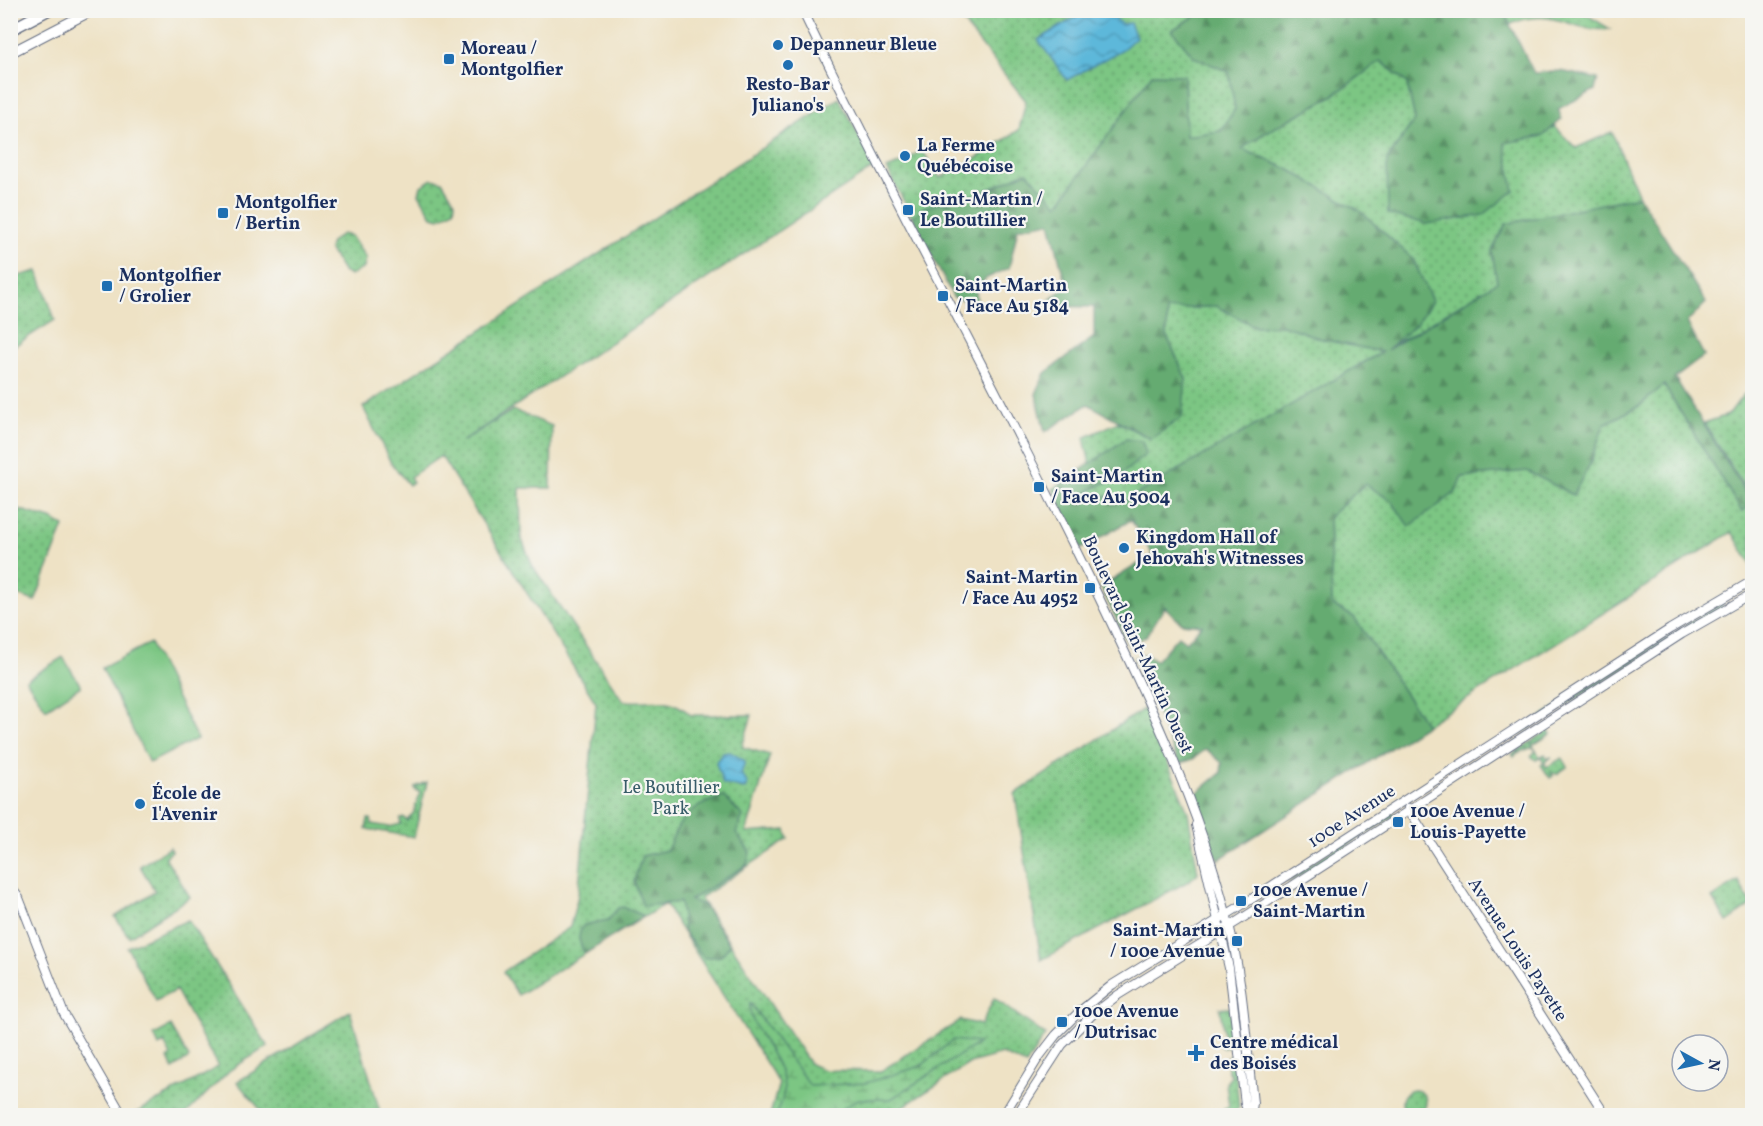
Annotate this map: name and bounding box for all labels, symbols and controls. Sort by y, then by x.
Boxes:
place label: Depanneur Bleue [790,33,937,58]
place label: Moreau / Montgolfier [461,37,564,83]
marker: Depanneur Bleue [771,38,785,52]
marker: Moreau / Montgolfier [442,52,456,66]
marker: Resto-Bar Juliano's [781,58,795,72]
place label: Resto-Bar Juliano's [746,73,830,119]
place label: La Ferme Québécoise [917,134,1013,180]
marker: La Ferme Québécoise [898,149,912,163]
place label: Saint-Martin / Le Boutillier [920,188,1043,234]
place label: Montgolfier / Bertin [235,191,338,237]
marker: Saint-Martin / Le Boutillier [901,203,915,217]
marker: Montgolfier / Bertin [216,206,230,220]
place label: Montgolfier / Grolier [119,264,222,310]
place label: Saint-Martin / Face Au 5184 [955,274,1069,320]
marker: Montgolfier / Grolier [100,279,114,293]
marker: Saint-Martin / Face Au 5184 [936,289,950,303]
place label: Saint-Martin / Face Au 5004 [1051,465,1171,511]
marker: Saint-Martin / Face Au 5004 [1032,480,1046,494]
place label: Kingdom Hall of Jehovah's Witnesses [1135,526,1304,572]
street label: Boulevard Saint-Martin Ouest [1075,532,1199,758]
marker: Kingdom Hall of Jehovah's Witnesses [1117,541,1131,555]
place label: Saint-Martin / Face Au 4952 [962,566,1078,612]
marker: Saint-Martin / Face Au 4952 [1083,581,1097,595]
park label: Le Boutillier Park [622,776,720,822]
street label: 100e Avenue [1303,779,1401,855]
place label: École de l'Avenir [152,782,221,828]
marker: École de l'Avenir [133,797,147,811]
place label: 100e Avenue / Louis-Payette [1410,800,1526,846]
marker: 100e Avenue / Louis-Payette [1391,815,1405,829]
street label: Avenue Louis Payette [1461,873,1573,1027]
place label: 100e Avenue / Saint-Martin [1253,879,1368,925]
marker: 100e Avenue / Saint-Martin [1234,894,1248,908]
place label: Saint-Martin / 100e Avenue [1110,919,1225,965]
marker: Saint-Martin / 100e Avenue [1230,934,1244,948]
place label: 100e Avenue / Dutrisac [1074,1000,1179,1046]
marker: 100e Avenue / Dutrisac [1055,1015,1069,1029]
place label: Centre médical des Boisés [1210,1031,1338,1077]
north arrow [1670,1033,1730,1093]
marker: Centre médical des Boisés [1187,1044,1205,1062]
text: N [1701,1058,1725,1072]

